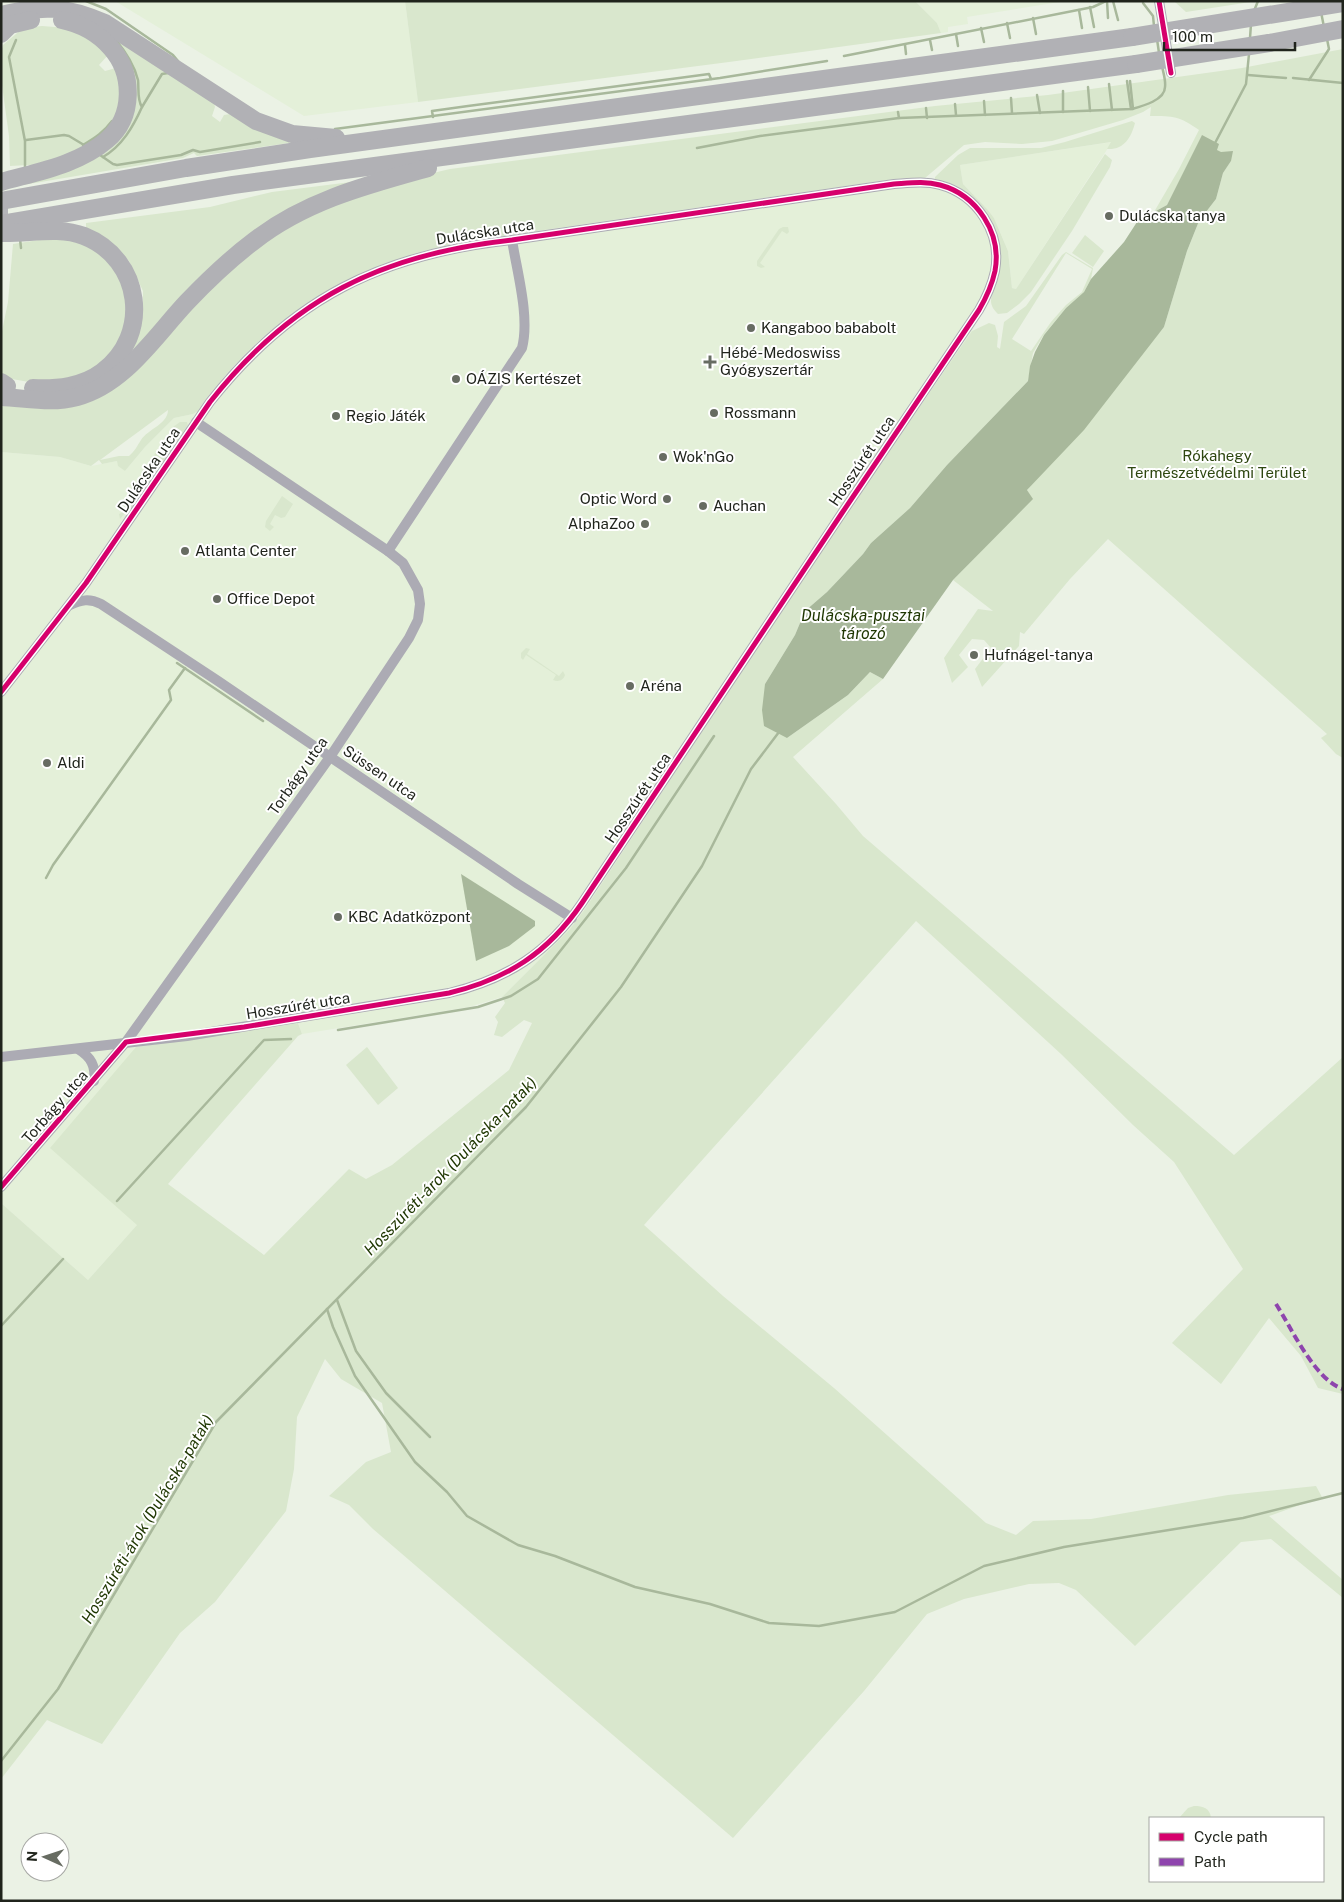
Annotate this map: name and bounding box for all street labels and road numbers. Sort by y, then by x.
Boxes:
street label: Dulácska utca [435,215,535,248]
street label: Hosszúrét utca [825,412,898,509]
street label: Dulácska utca [114,424,183,515]
street label: Torbágy utca [265,734,331,818]
street label: Süssen utca [340,742,420,804]
street label: Hosszúrét utca [601,749,674,846]
street label: Hosszúrét utca [245,989,351,1022]
street label: Torbágy utca [18,1067,91,1147]

